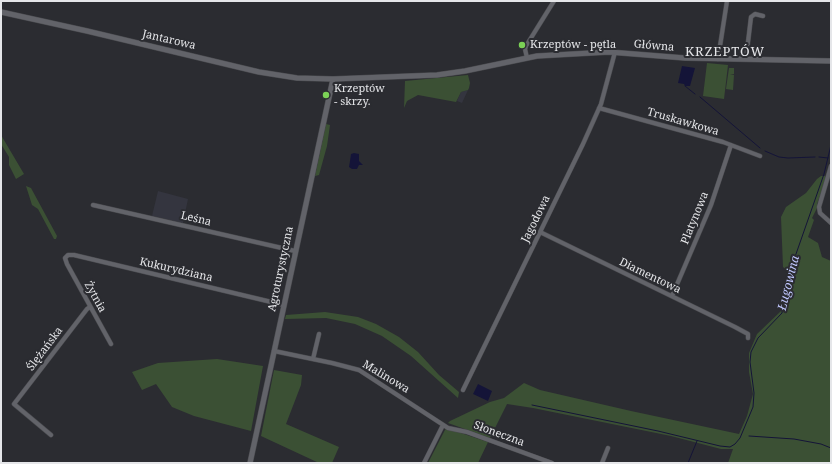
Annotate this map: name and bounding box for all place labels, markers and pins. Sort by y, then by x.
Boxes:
place label: Krzeptów - pętla [530,38,616,52]
marker: Krzeptów - pętla [517,40,527,50]
place label: Krzeptów - skrzy. [334,82,385,108]
marker: Krzeptów - skrzy. [321,90,331,100]

